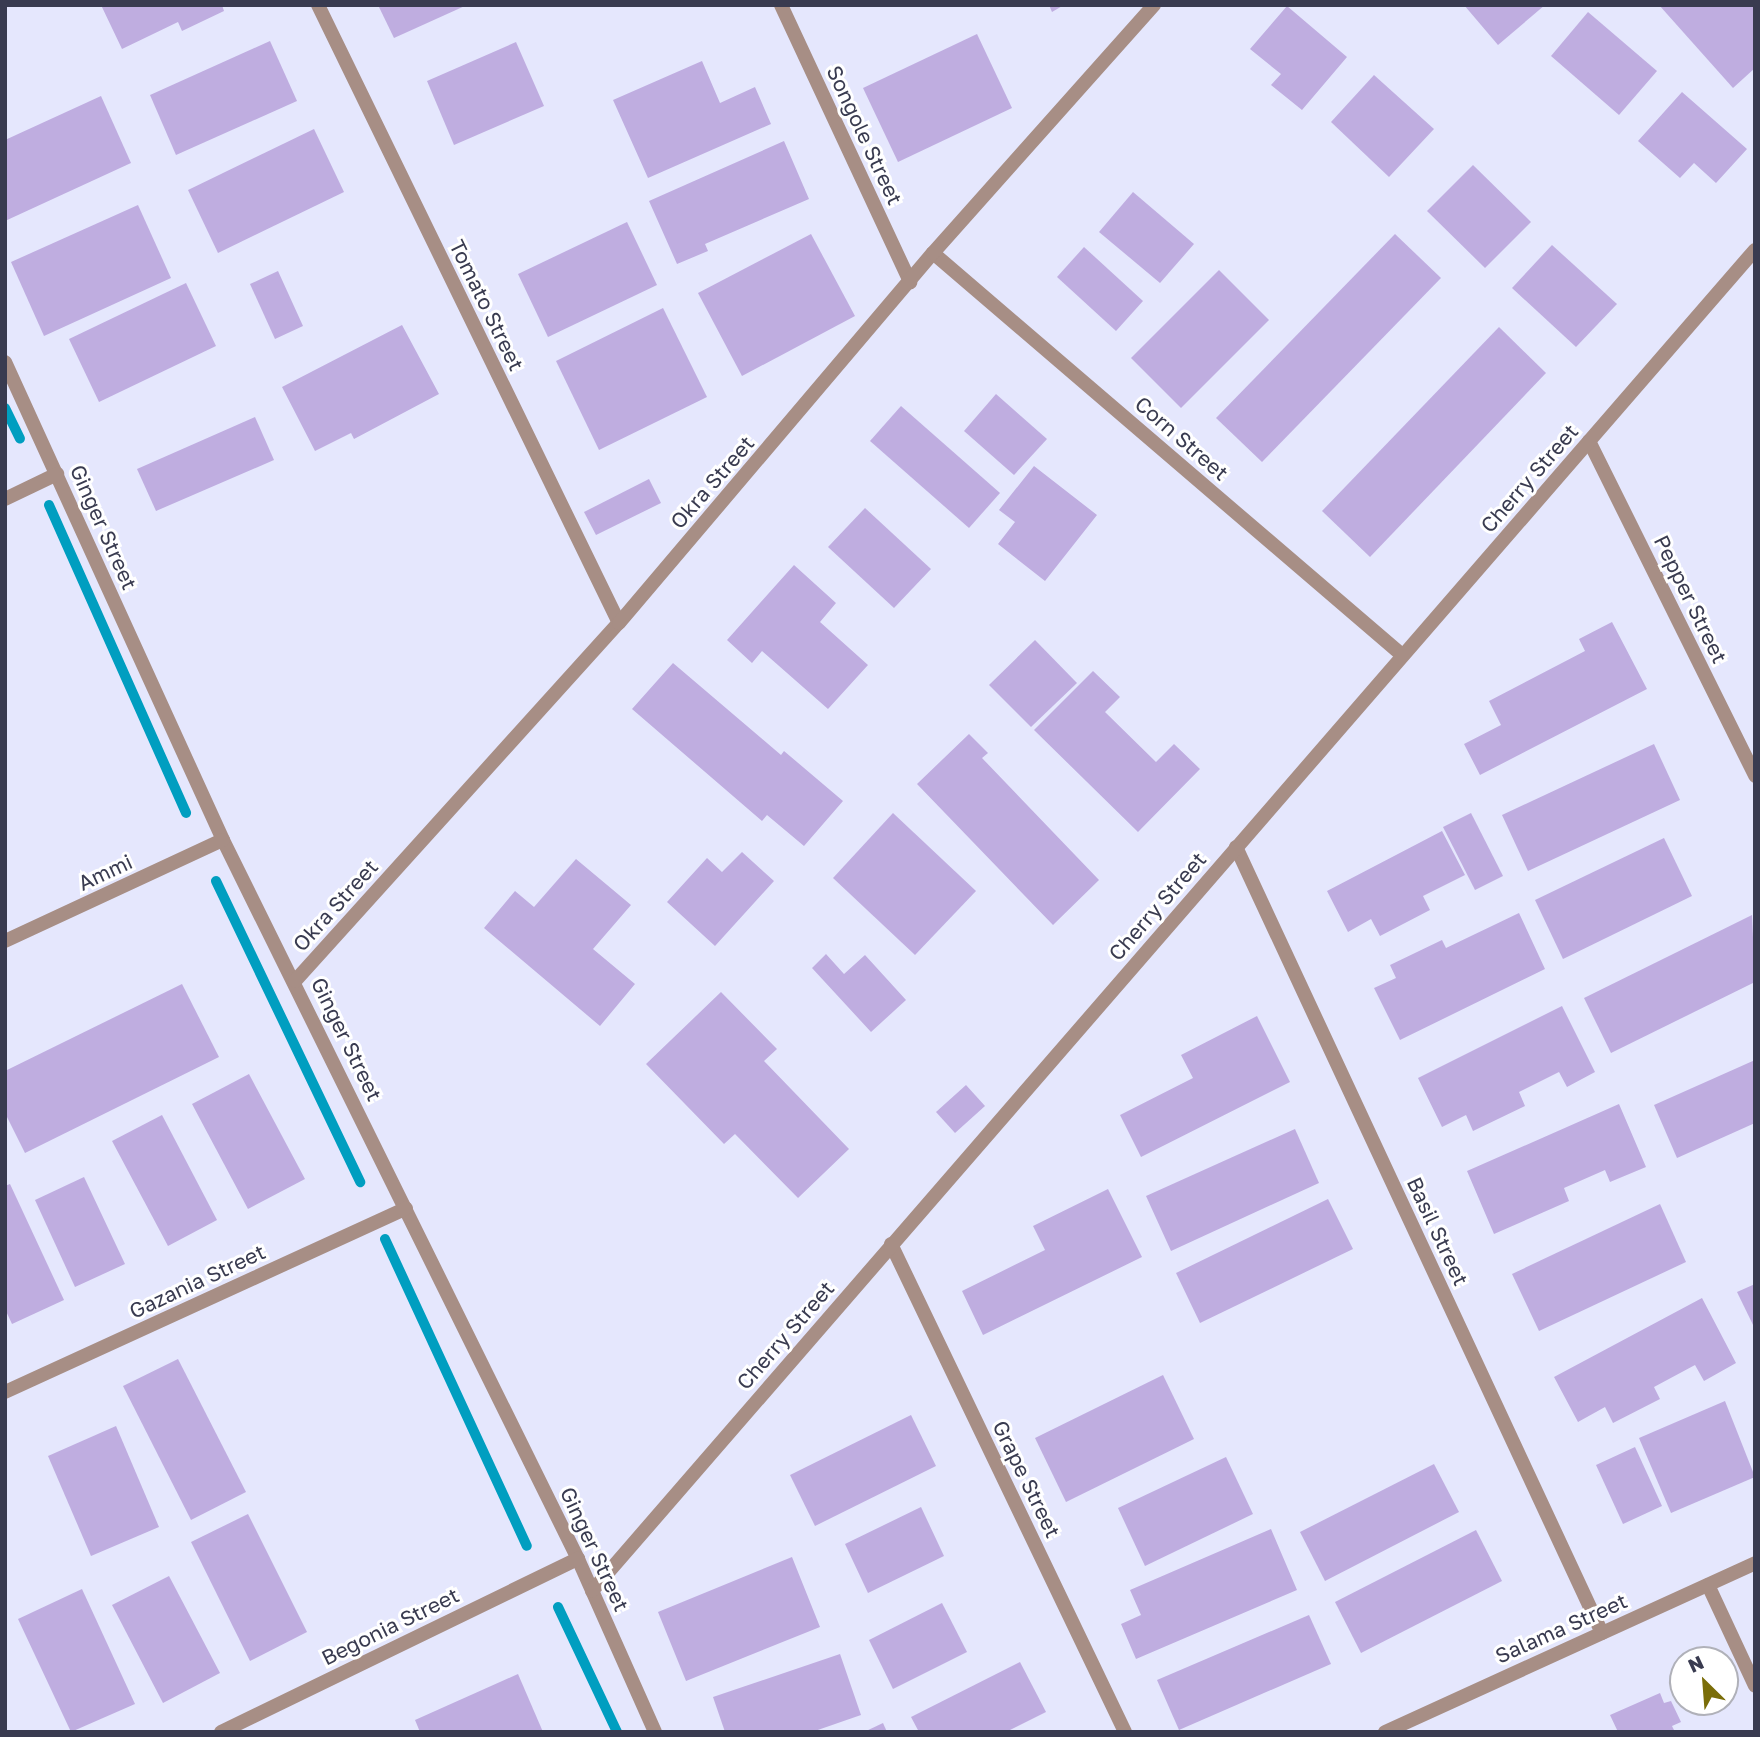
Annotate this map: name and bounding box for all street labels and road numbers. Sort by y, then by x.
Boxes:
street label: Songole Street [822,61,908,209]
street label: Tomato Street [444,235,530,375]
street label: Corn Street [1130,391,1234,485]
street label: Cherry Street [1475,419,1583,537]
street label: Okra Street [665,430,759,534]
street label: Ginger Street [65,461,143,593]
street label: Pepper Street [1649,531,1733,667]
street label: Cherry Street [1103,847,1211,965]
street label: Ammi [74,849,136,895]
street label: Okra Street [287,854,383,956]
street label: Ginger Street [306,973,388,1105]
street label: Basil Street [1402,1173,1474,1289]
street label: Gazania Street [125,1239,269,1323]
street label: Cherry Street [731,1276,839,1394]
street label: Grape Street [988,1416,1066,1542]
street label: Ginger Street [555,1483,635,1615]
street label: Begonia Street [317,1582,463,1670]
street label: Salama Street [1491,1588,1631,1668]

